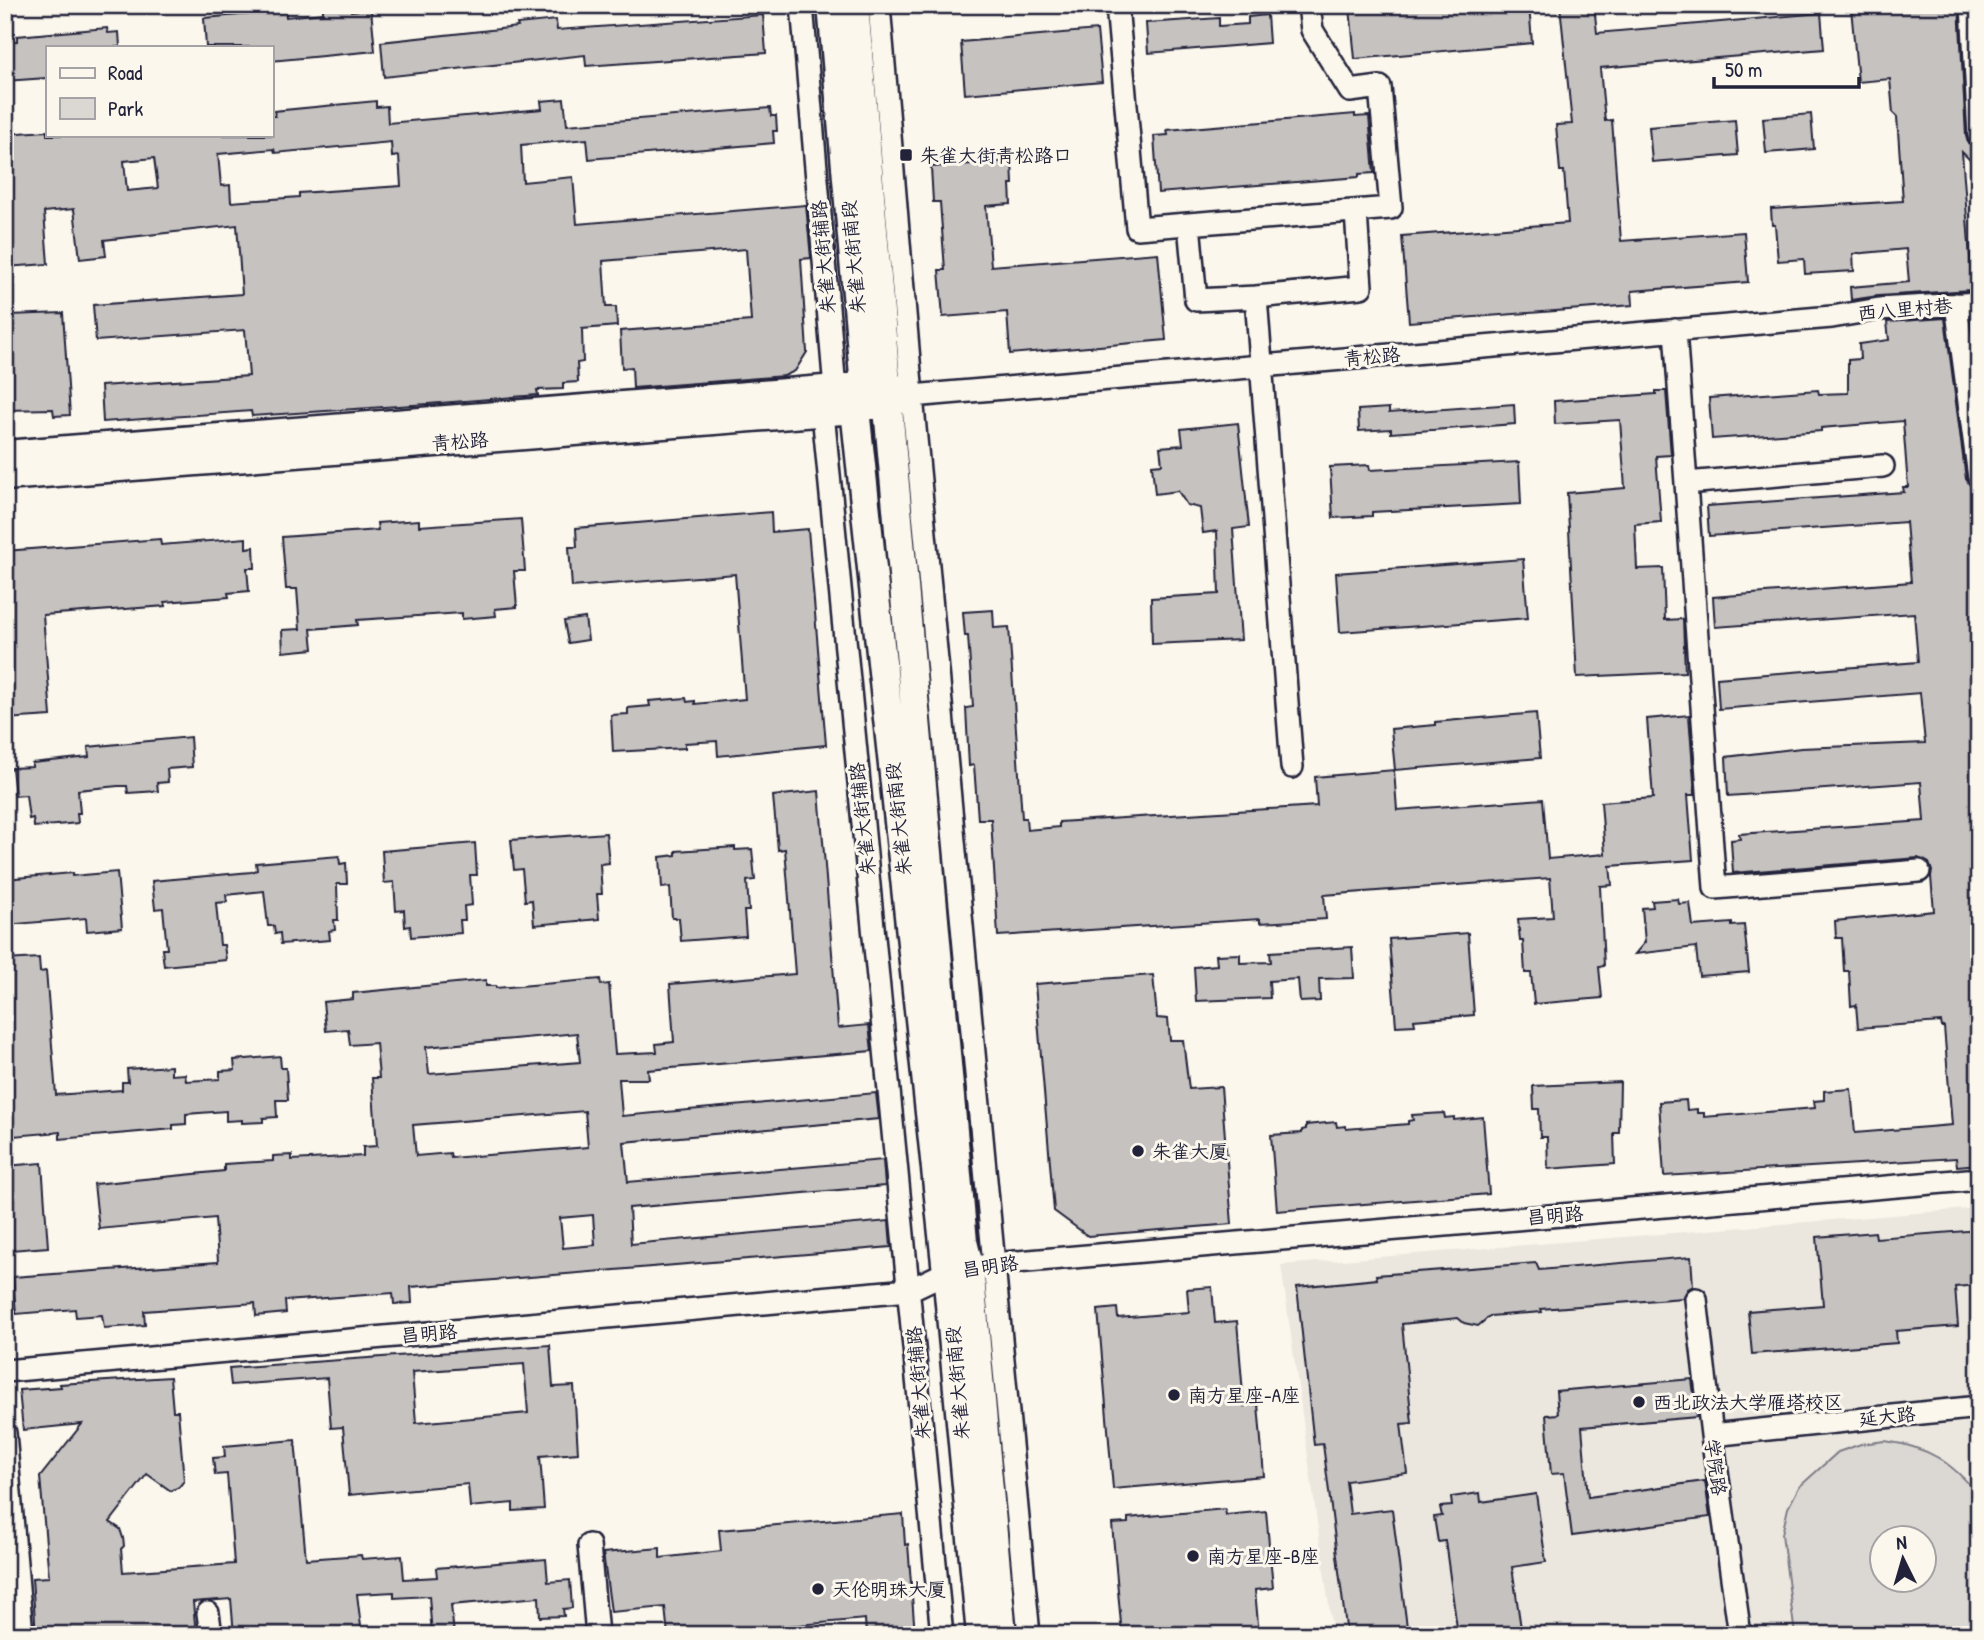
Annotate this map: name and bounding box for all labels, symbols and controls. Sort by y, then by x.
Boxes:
legend [46,46,273,136]
scale bar [1714,46,1860,90]
text: 50 m [1725,55,1762,84]
text: Road [108,58,142,87]
text: Park [108,94,143,123]
place label: 朱雀大街青松路口 [920,142,1072,168]
marker: 朱雀大街青松路口 [898,147,914,163]
street label: 朱雀大街辅路 [805,199,841,315]
street label: 朱雀大街南段 [835,199,871,315]
street label: 西八里村巷 [1857,292,1953,326]
street label: 青松路 [1342,341,1402,371]
street label: 青松路 [431,426,489,456]
street label: 朱雀大街辅路 [843,761,881,877]
street label: 朱雀大街南段 [879,761,917,877]
place label: 朱雀大厦 [1152,1138,1228,1164]
marker: 朱雀大厦 [1130,1143,1146,1159]
street label: 昌明路 [1525,1200,1585,1230]
street label: 昌明路 [960,1249,1020,1283]
street label: 昌明路 [399,1318,459,1348]
street label: 朱雀大街辅路 [900,1325,936,1441]
street label: 朱雀大街南段 [939,1325,975,1441]
place label: 南方星座-A座 [1188,1382,1300,1408]
marker: 南方星座-A座 [1166,1387,1182,1403]
place label: 西北政法大学雁塔校区 [1653,1389,1843,1415]
marker: 西北政法大学雁塔校区 [1631,1394,1647,1410]
street label: 延大路 [1857,1400,1917,1432]
street label: 学院路 [1699,1437,1733,1497]
north arrow [1868,1524,1938,1594]
text: N [1895,1529,1908,1555]
place label: 南方星座-B座 [1207,1543,1319,1569]
marker: 南方星座-B座 [1185,1548,1201,1564]
place label: 天伦明珠大厦 [832,1576,946,1602]
marker: 天伦明珠大厦 [810,1581,826,1597]

